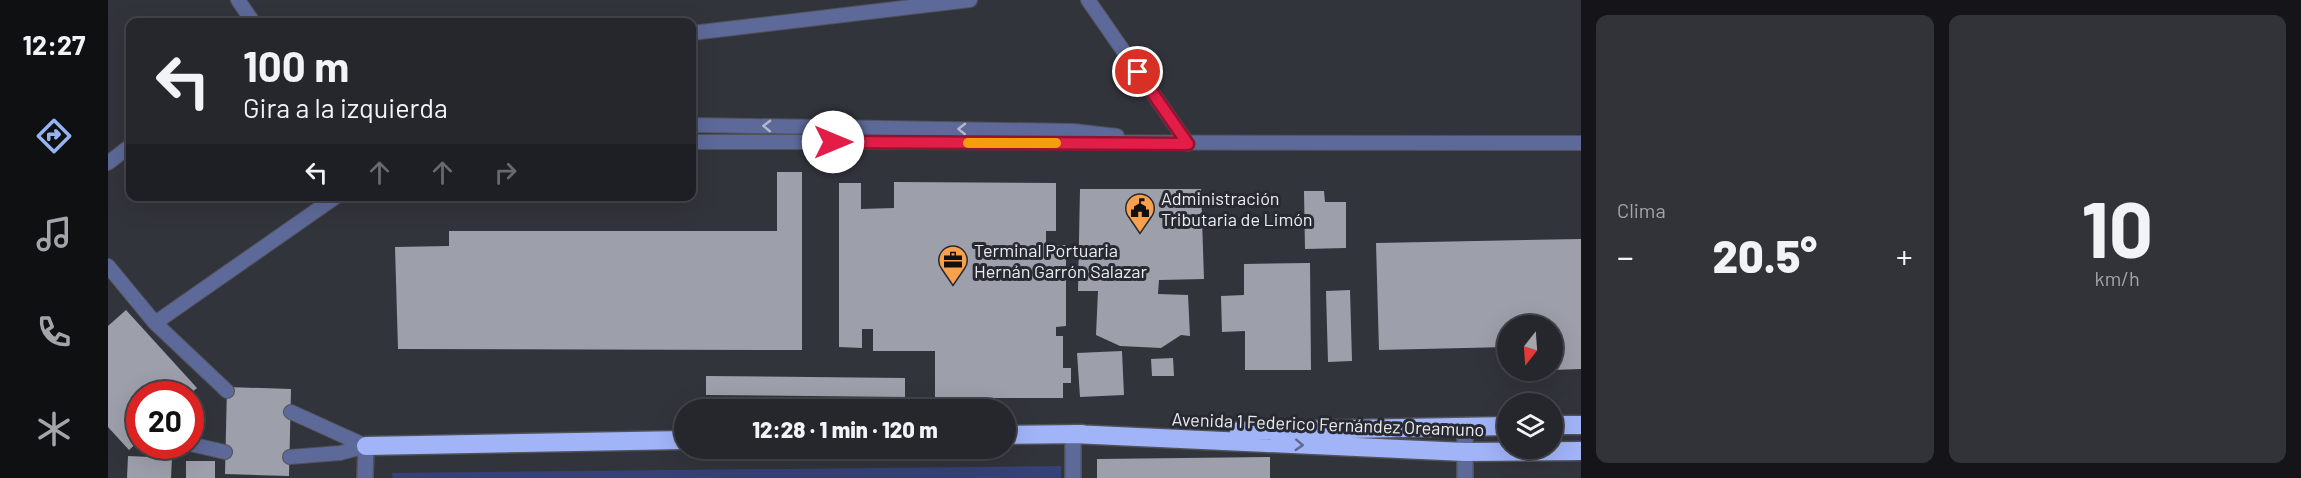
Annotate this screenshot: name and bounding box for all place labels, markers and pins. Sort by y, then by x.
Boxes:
pin [1112,46,1163,97]
place label: Administración Tributaria de Limón [1161,187,1313,230]
public building icon: Administración Tributaria de Limón [1124,192,1156,234]
place label: Terminal Portuaria Hernán Garrón Salazar [974,239,1147,282]
office icon: Terminal Portuaria Hernán Garrón Salazar [937,244,969,286]

